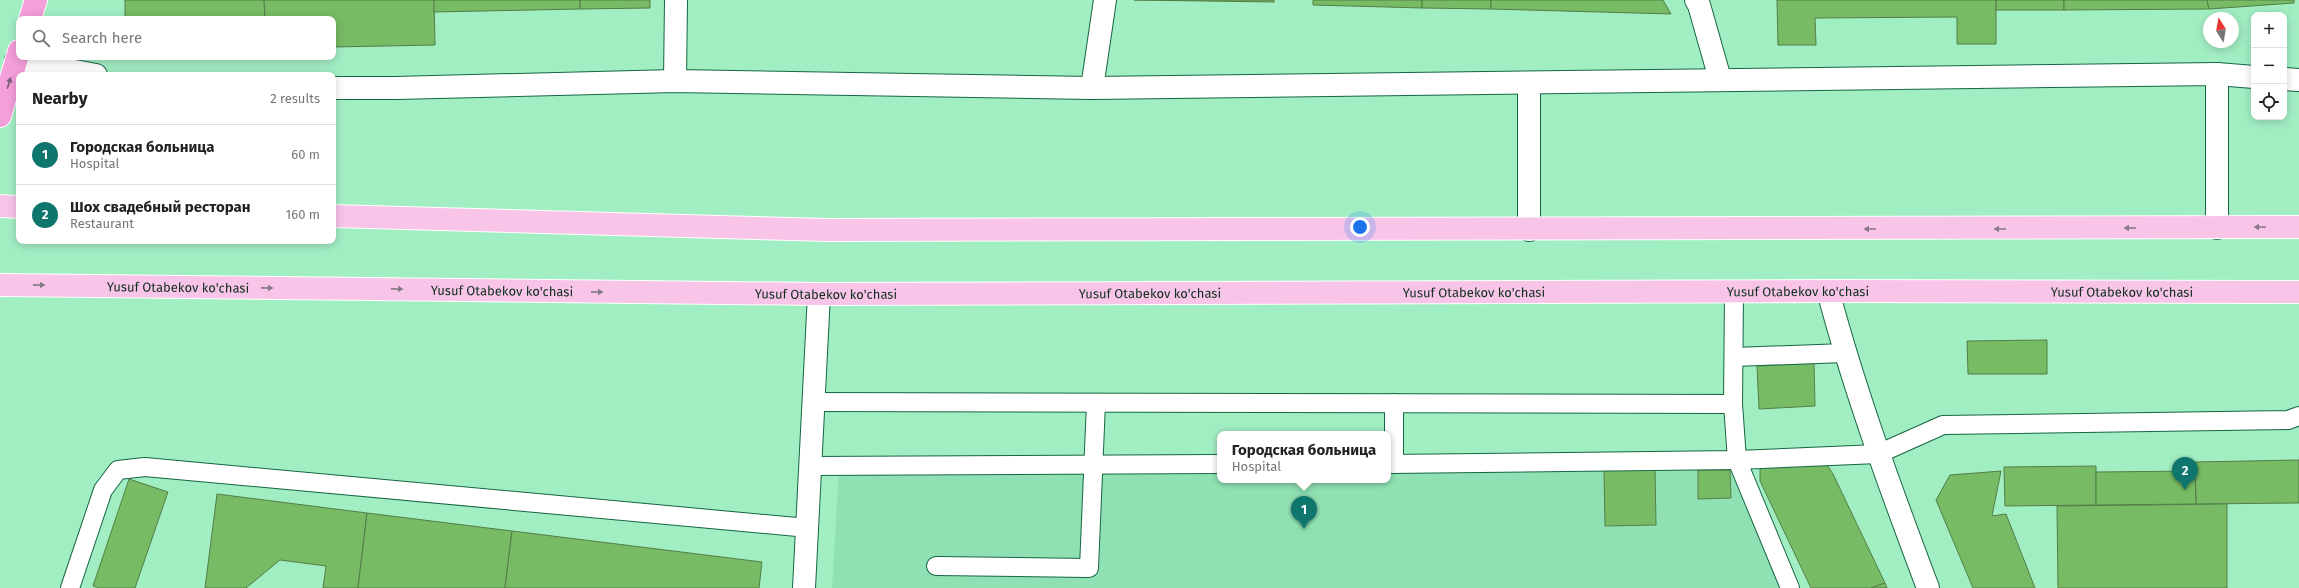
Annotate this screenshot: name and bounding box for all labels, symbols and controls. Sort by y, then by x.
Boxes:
north arrow [2203,12,2239,48]
map controls [2251,12,2287,120]
button: + [2251,12,2287,48]
search box [16,16,336,60]
icon: search [30,27,52,49]
text: Search here [62,29,142,47]
button: − [2251,48,2287,84]
one-way arrow [6,77,12,89]
button: locate [2251,84,2287,120]
text: Nearby [32,88,87,109]
text: 2 results [270,91,320,106]
text: Городская больница [70,138,214,156]
text: 1 [42,147,48,162]
text: 60 m [291,147,320,162]
text: Hospital [70,156,119,171]
text: Шох свадебный ресторан [70,198,251,216]
text: 2 [42,207,48,222]
text: 160 m [286,207,320,222]
text: Restaurant [70,216,134,231]
your location [1350,217,1370,237]
one-way arrow [2253,224,2266,230]
one-way arrow [1994,225,2006,232]
one-way arrow [2123,225,2136,231]
one-way arrow [1863,226,1876,232]
street label: Yusuf Otabekov ko'chasi [107,279,249,296]
one-way arrow [33,282,46,288]
street label: Yusuf Otabekov ko'chasi [431,283,573,299]
street label: Yusuf Otabekov ko'chasi [1727,284,1869,299]
street label: Yusuf Otabekov ko'chasi [2051,284,2193,300]
one-way arrow [261,285,274,291]
street label: Yusuf Otabekov ko'chasi [1403,285,1545,300]
one-way arrow [391,286,404,292]
street label: Yusuf Otabekov ko'chasi [755,286,897,302]
street label: Yusuf Otabekov ko'chasi [1079,286,1221,301]
one-way arrow [591,289,604,295]
popup [1217,431,1391,483]
text: Городская больница [1232,441,1376,459]
pin: 2 [2172,457,2198,490]
text: Hospital [1232,459,1281,474]
pin: 1 [1291,496,1317,529]

